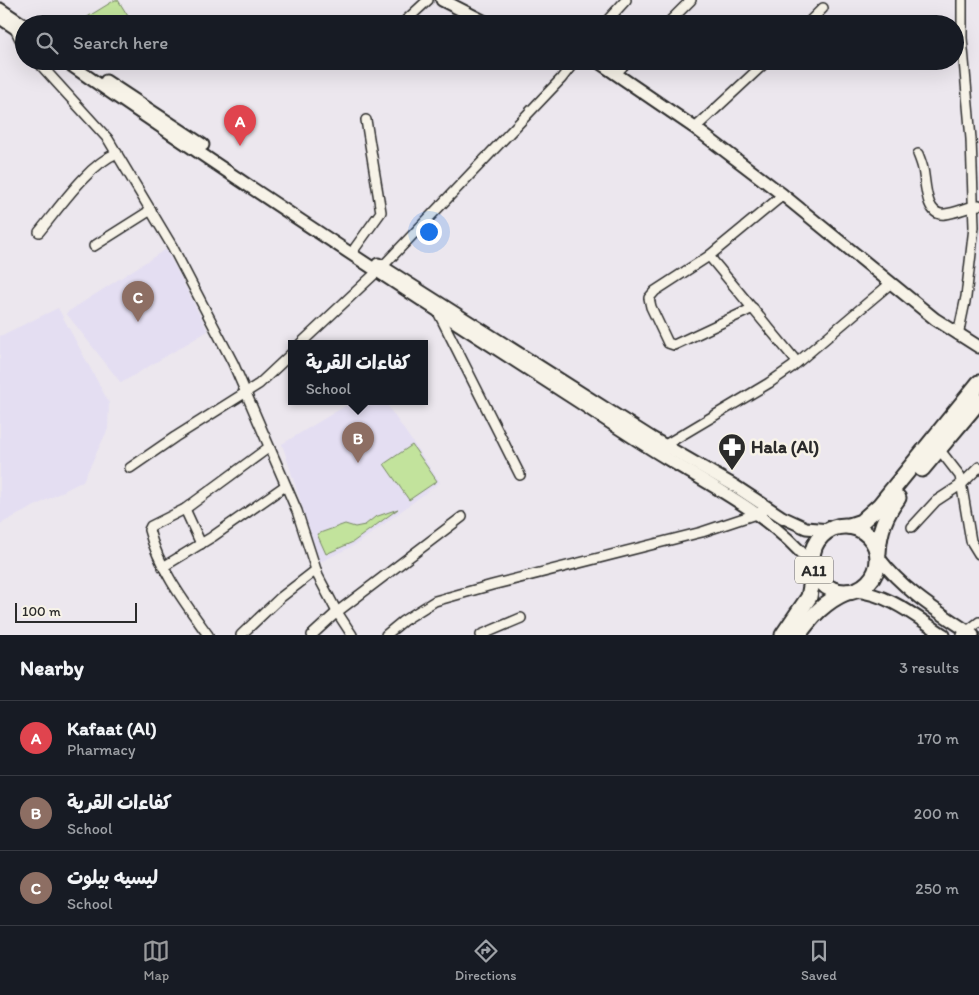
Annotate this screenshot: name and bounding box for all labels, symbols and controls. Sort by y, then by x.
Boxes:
search box [15,15,964,70]
icon: search [33,29,61,57]
text: Search here [73,31,168,54]
pin: A [224,105,256,146]
your location [416,219,442,245]
pin: C [122,281,154,322]
popup [288,340,428,405]
text: كفاءات القرية [306,351,410,374]
text: School [306,379,351,398]
pin: B [342,422,374,463]
pharmacy icon: Hala (Al) [717,432,747,471]
place label: Hala (Al) [751,436,819,458]
road number: A11 [795,556,833,584]
scale bar [15,600,138,623]
text: 100 m [22,603,61,620]
text: Nearby [20,655,84,680]
text: 3 results [899,658,959,677]
text: Kafaat (Al) [67,717,157,740]
text: A [31,729,41,748]
text: 170 m [917,729,959,748]
text: Pharmacy [67,740,135,759]
text: كفاءات القرية [67,791,172,814]
text: B [31,804,41,823]
text: 200 m [914,804,959,823]
text: School [67,819,113,838]
text: ليسيه بيلوت [67,866,158,889]
text: C [31,879,41,898]
text: 250 m [915,879,959,898]
text: School [67,894,113,913]
tab: Map [142,937,170,984]
tab: Directions [455,937,516,984]
tab: Saved [801,937,837,984]

